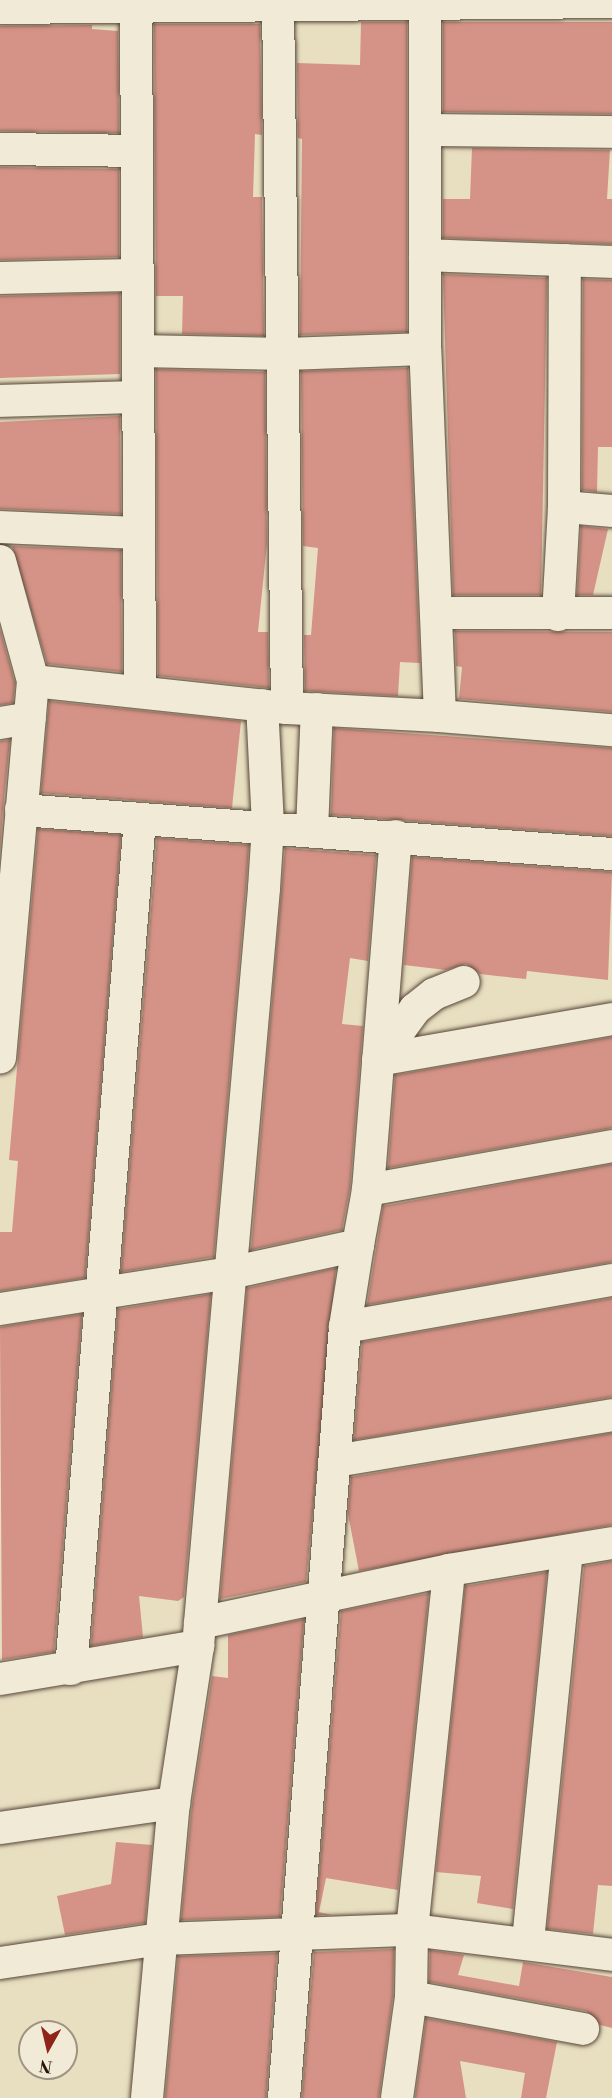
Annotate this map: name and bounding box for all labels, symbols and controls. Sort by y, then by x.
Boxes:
north arrow [18,2020,78,2080]
text: N [38,2055,53,2077]

